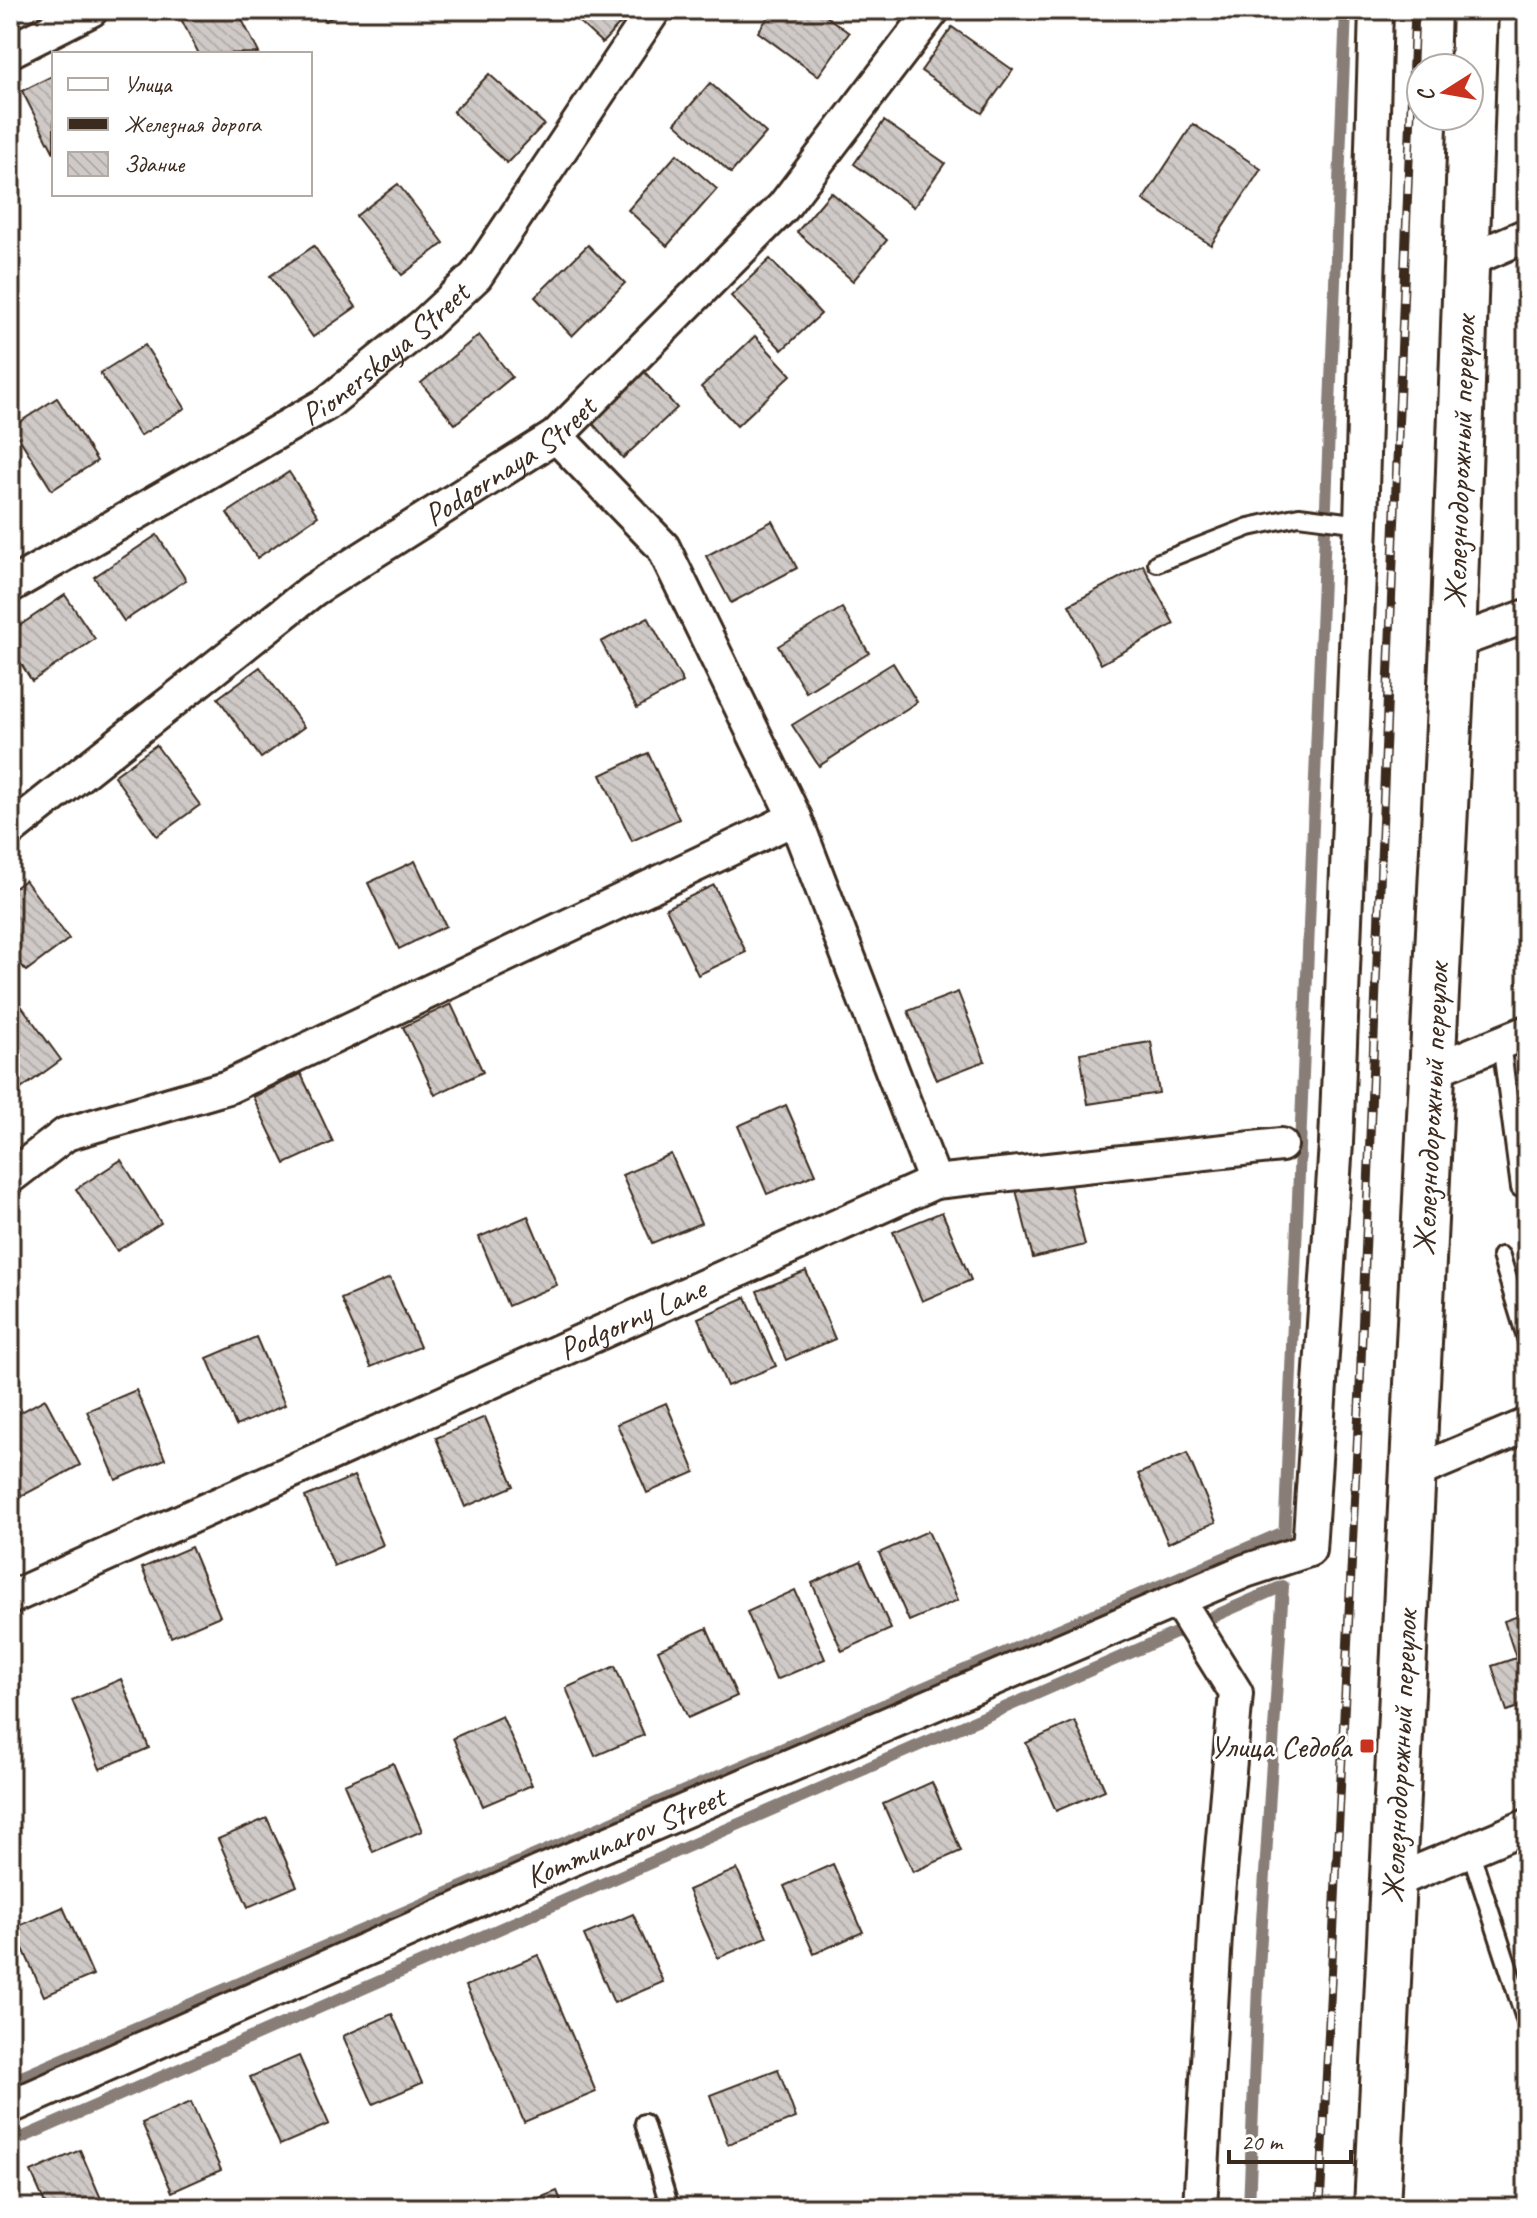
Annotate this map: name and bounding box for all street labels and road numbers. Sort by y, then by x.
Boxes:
street label: Pionerskaya Street [294,270,480,435]
street label: Железнодорожный переулок [1434,312,1485,609]
street label: Podgornaya Street [416,385,607,535]
street label: Железнодорожный переулок [1403,959,1458,1257]
street label: Podgorny Lane [552,1266,714,1369]
street label: Железнодорожный переулок [1371,1606,1427,1904]
street label: Kommunarov Street [519,1774,734,1897]

